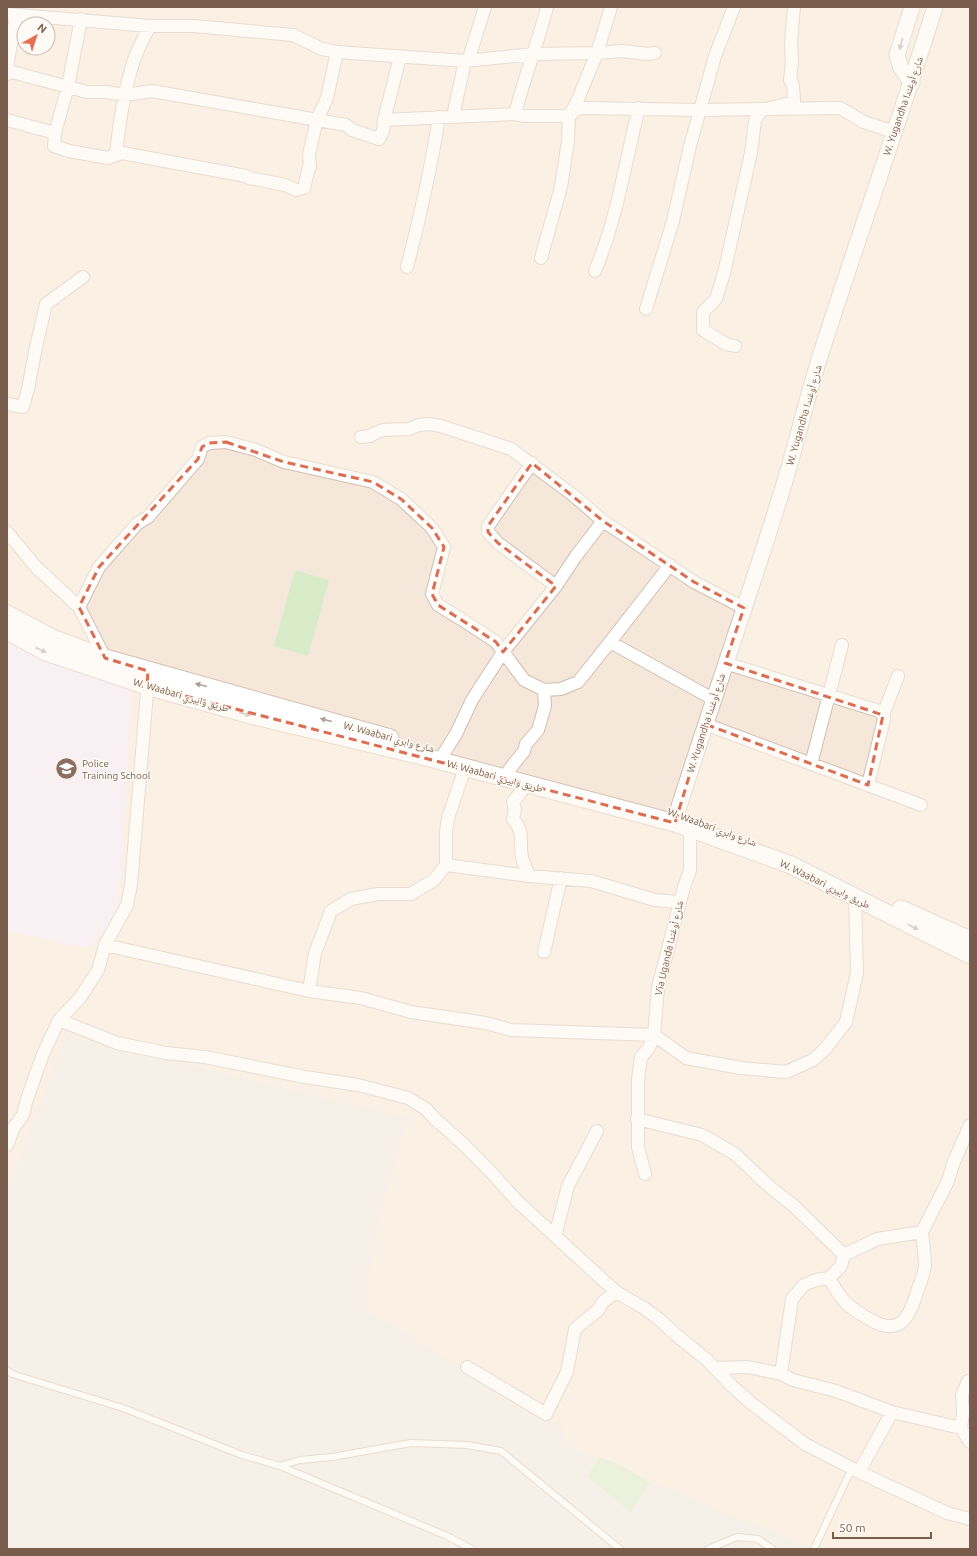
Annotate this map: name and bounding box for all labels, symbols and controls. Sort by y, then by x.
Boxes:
north arrow [16,16,56,56]
text: N [35,21,49,35]
one-way arrow [898,39,904,51]
street label: W. Yugandha شارع أوغندا [880,54,926,157]
street label: W. Yugandha شارع أوغندا [784,363,825,467]
one-way arrow [36,647,47,653]
street label: W. Yugandha شارع أوغندا [684,671,728,774]
street label: W. Waabari طريق وابيري [131,676,230,716]
one-way arrow [194,682,206,688]
one-way arrow [239,711,252,717]
one-way arrow [320,717,332,723]
street label: W. Waabari شارع وابري [342,720,436,757]
school or university icon: Police Training School [54,756,80,782]
place label: Police Training School [82,758,151,781]
street label: W. Waabari طريق وابيري [445,758,545,797]
street label: W. Waabari شارع وابري [665,806,758,851]
street label: W. Waabari طريق وابيري [777,857,872,913]
street label: Via Uganda شارع أوغندا [652,899,686,997]
one-way arrow [908,924,919,930]
scale bar [833,1514,931,1540]
text: 50 m [839,1521,866,1534]

